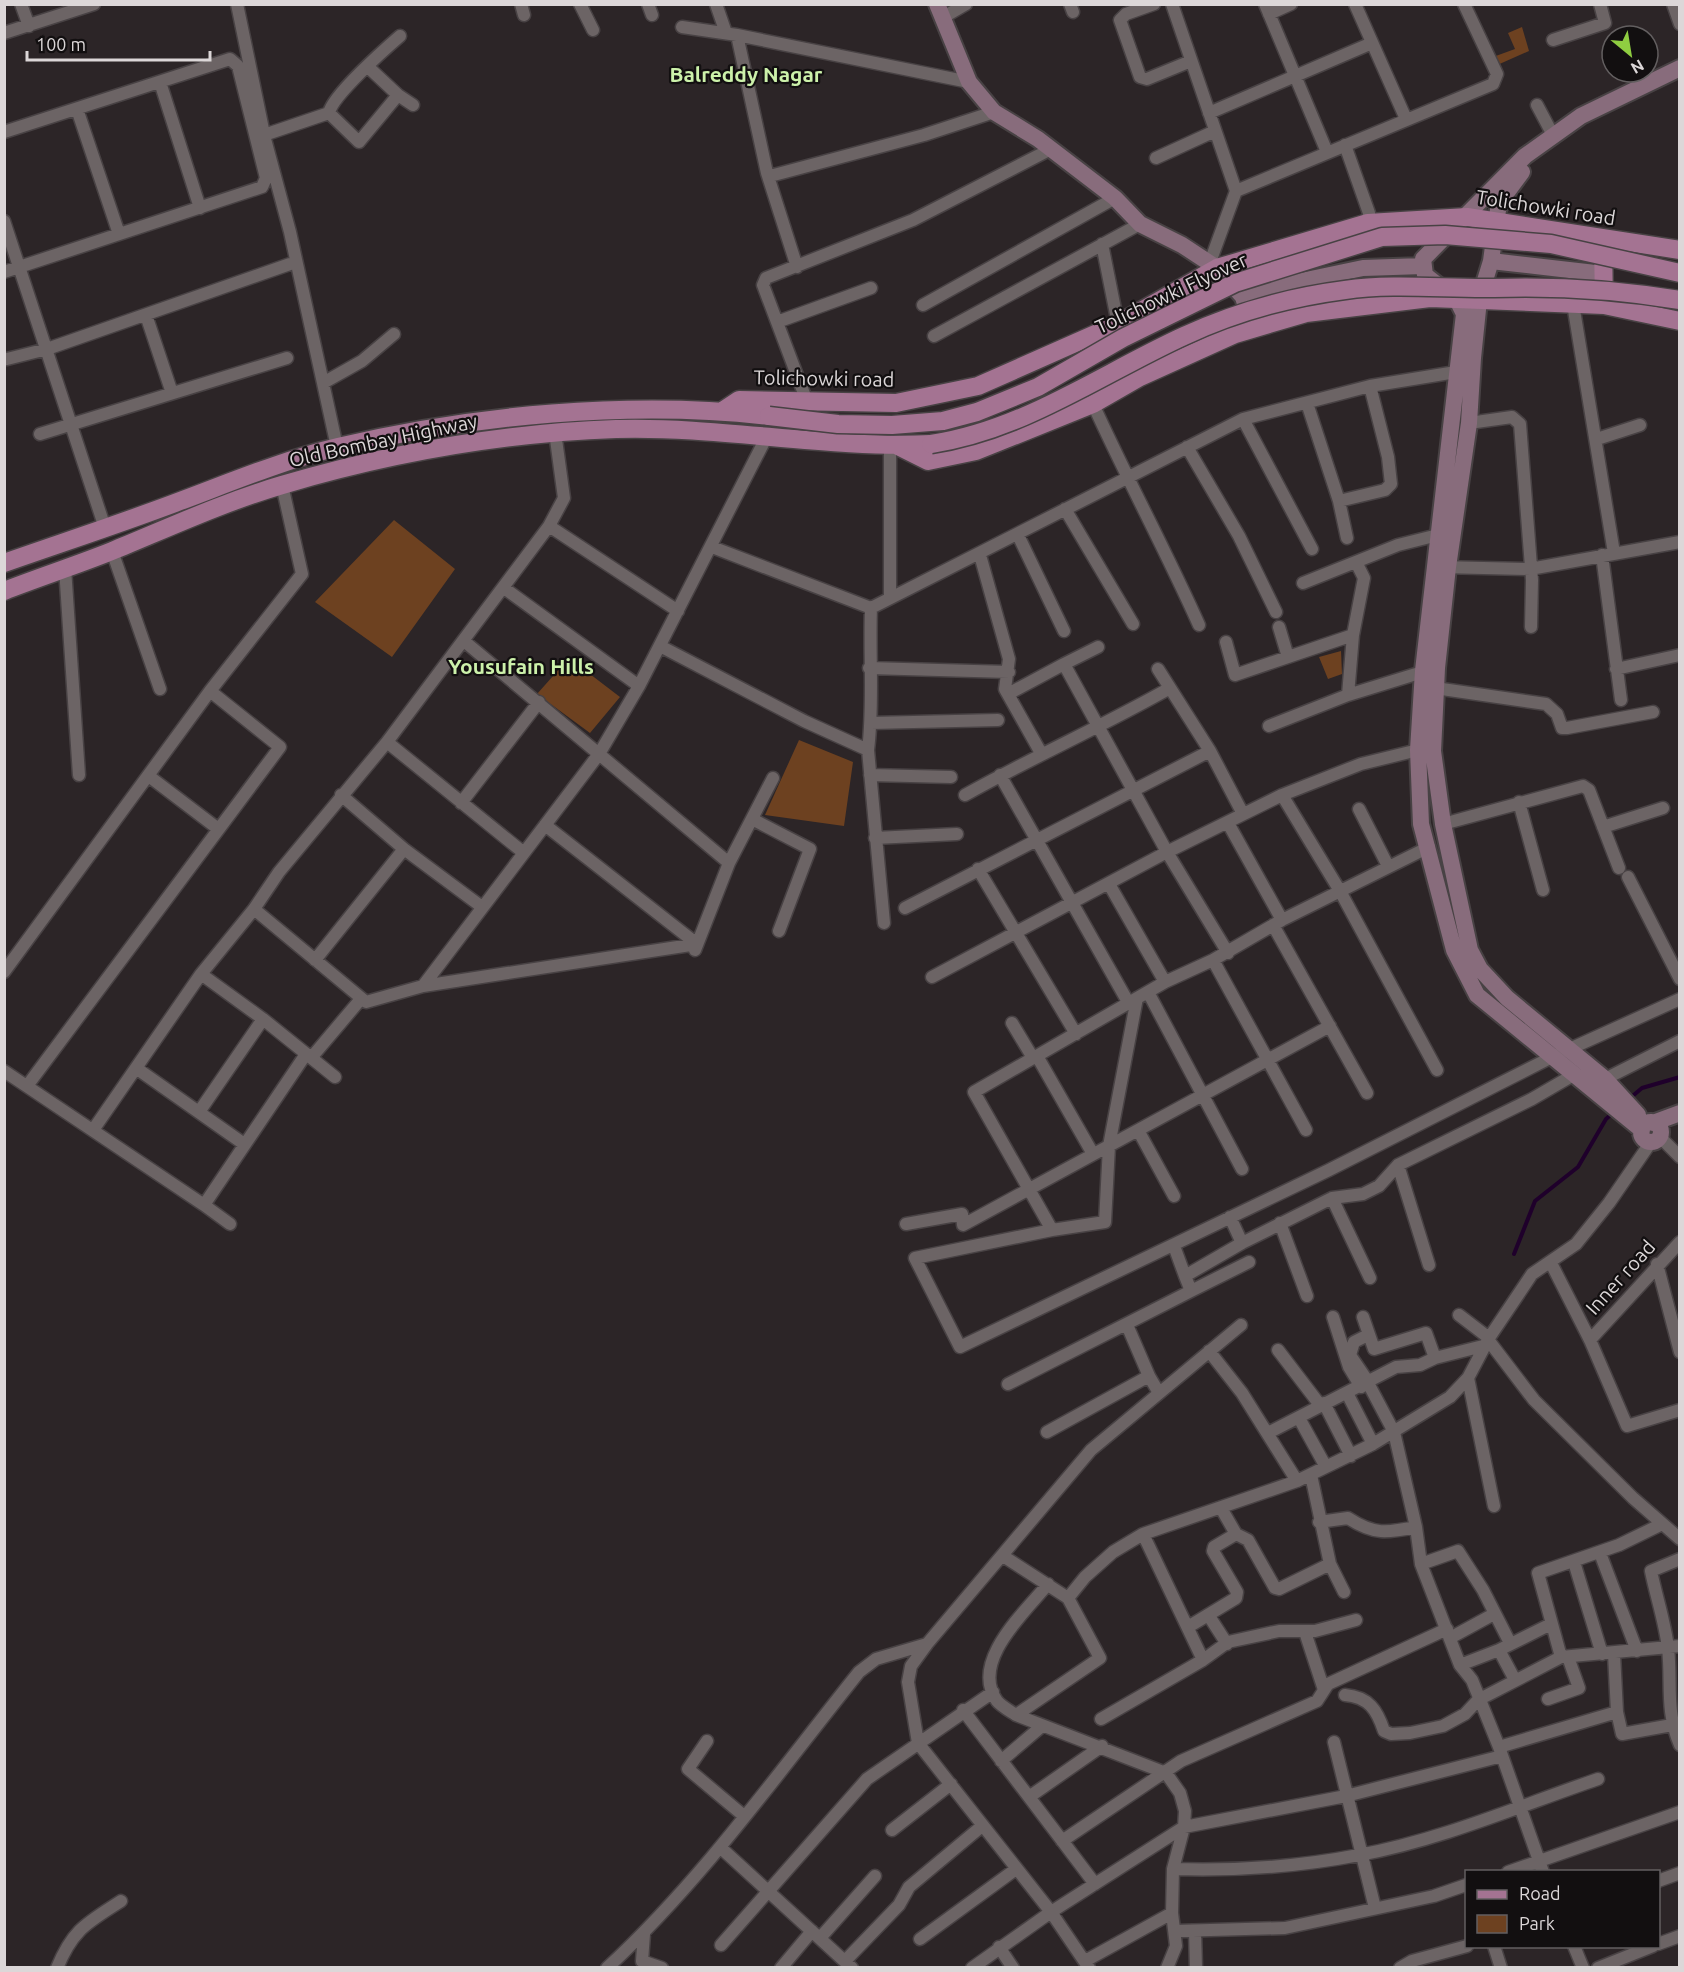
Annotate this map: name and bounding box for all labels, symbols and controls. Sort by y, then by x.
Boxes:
scale bar [27,24,210,62]
north arrow [1600,24,1660,84]
text: 100 m [36,34,86,54]
text: N [1628,56,1647,78]
district label: Balreddy Nagar [669,62,823,86]
street label: Tolichowki road [1475,185,1617,229]
street label: Tolichowki Flyover [1091,248,1251,338]
street label: Tolichowki road [753,365,895,391]
street label: Old Bombay Highway [287,409,480,471]
district label: Yousufain Hills [448,654,594,678]
street label: Inner road [1581,1235,1659,1319]
legend [1465,1870,1660,1948]
text: Road [1519,1883,1561,1903]
text: Park [1519,1913,1555,1933]

